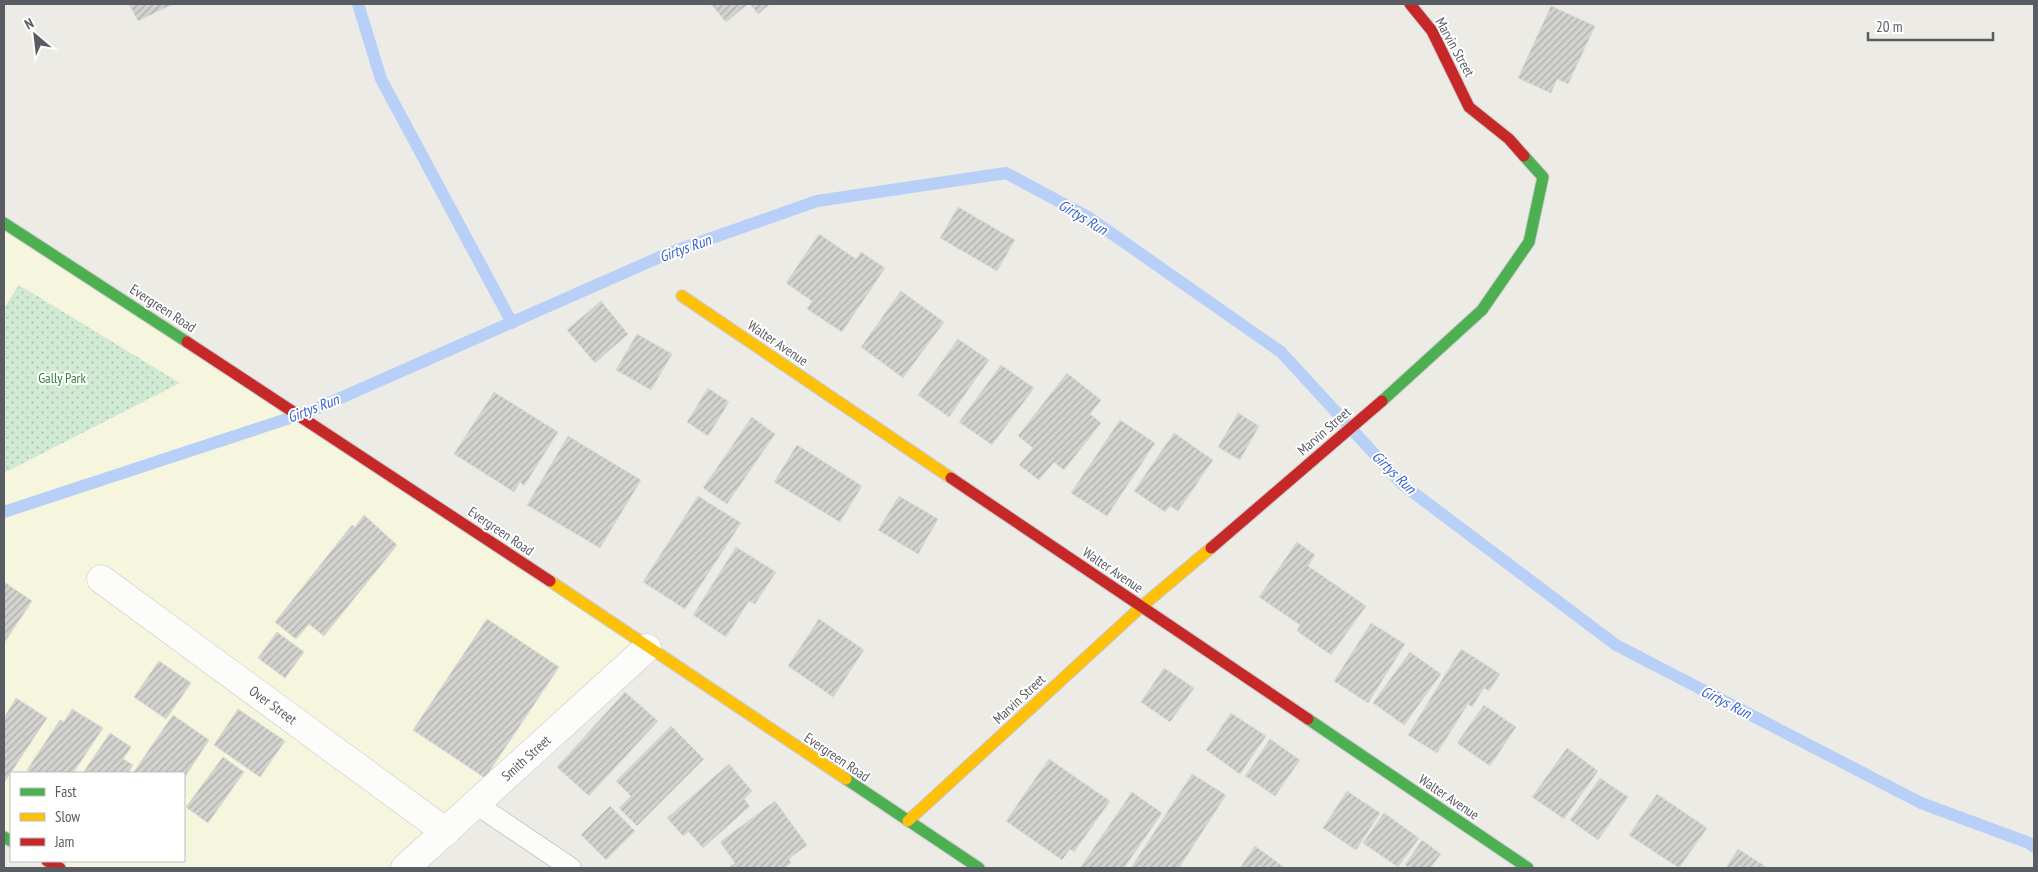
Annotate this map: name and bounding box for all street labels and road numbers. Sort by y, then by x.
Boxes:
street label: Marvin Street [1431,14,1479,80]
street label: Evergreen Road [126,280,200,336]
street label: Walter Avenue [744,316,812,370]
street label: Marvin Street [1294,403,1355,459]
street label: Evergreen Road [465,502,537,560]
street label: Walter Avenue [1079,543,1147,597]
street label: Marvin Street [989,670,1049,728]
street label: Over Street [246,682,300,728]
street label: Evergreen Road [801,728,873,786]
street label: Smith Street [498,731,554,785]
street label: Walter Avenue [1415,770,1483,824]

